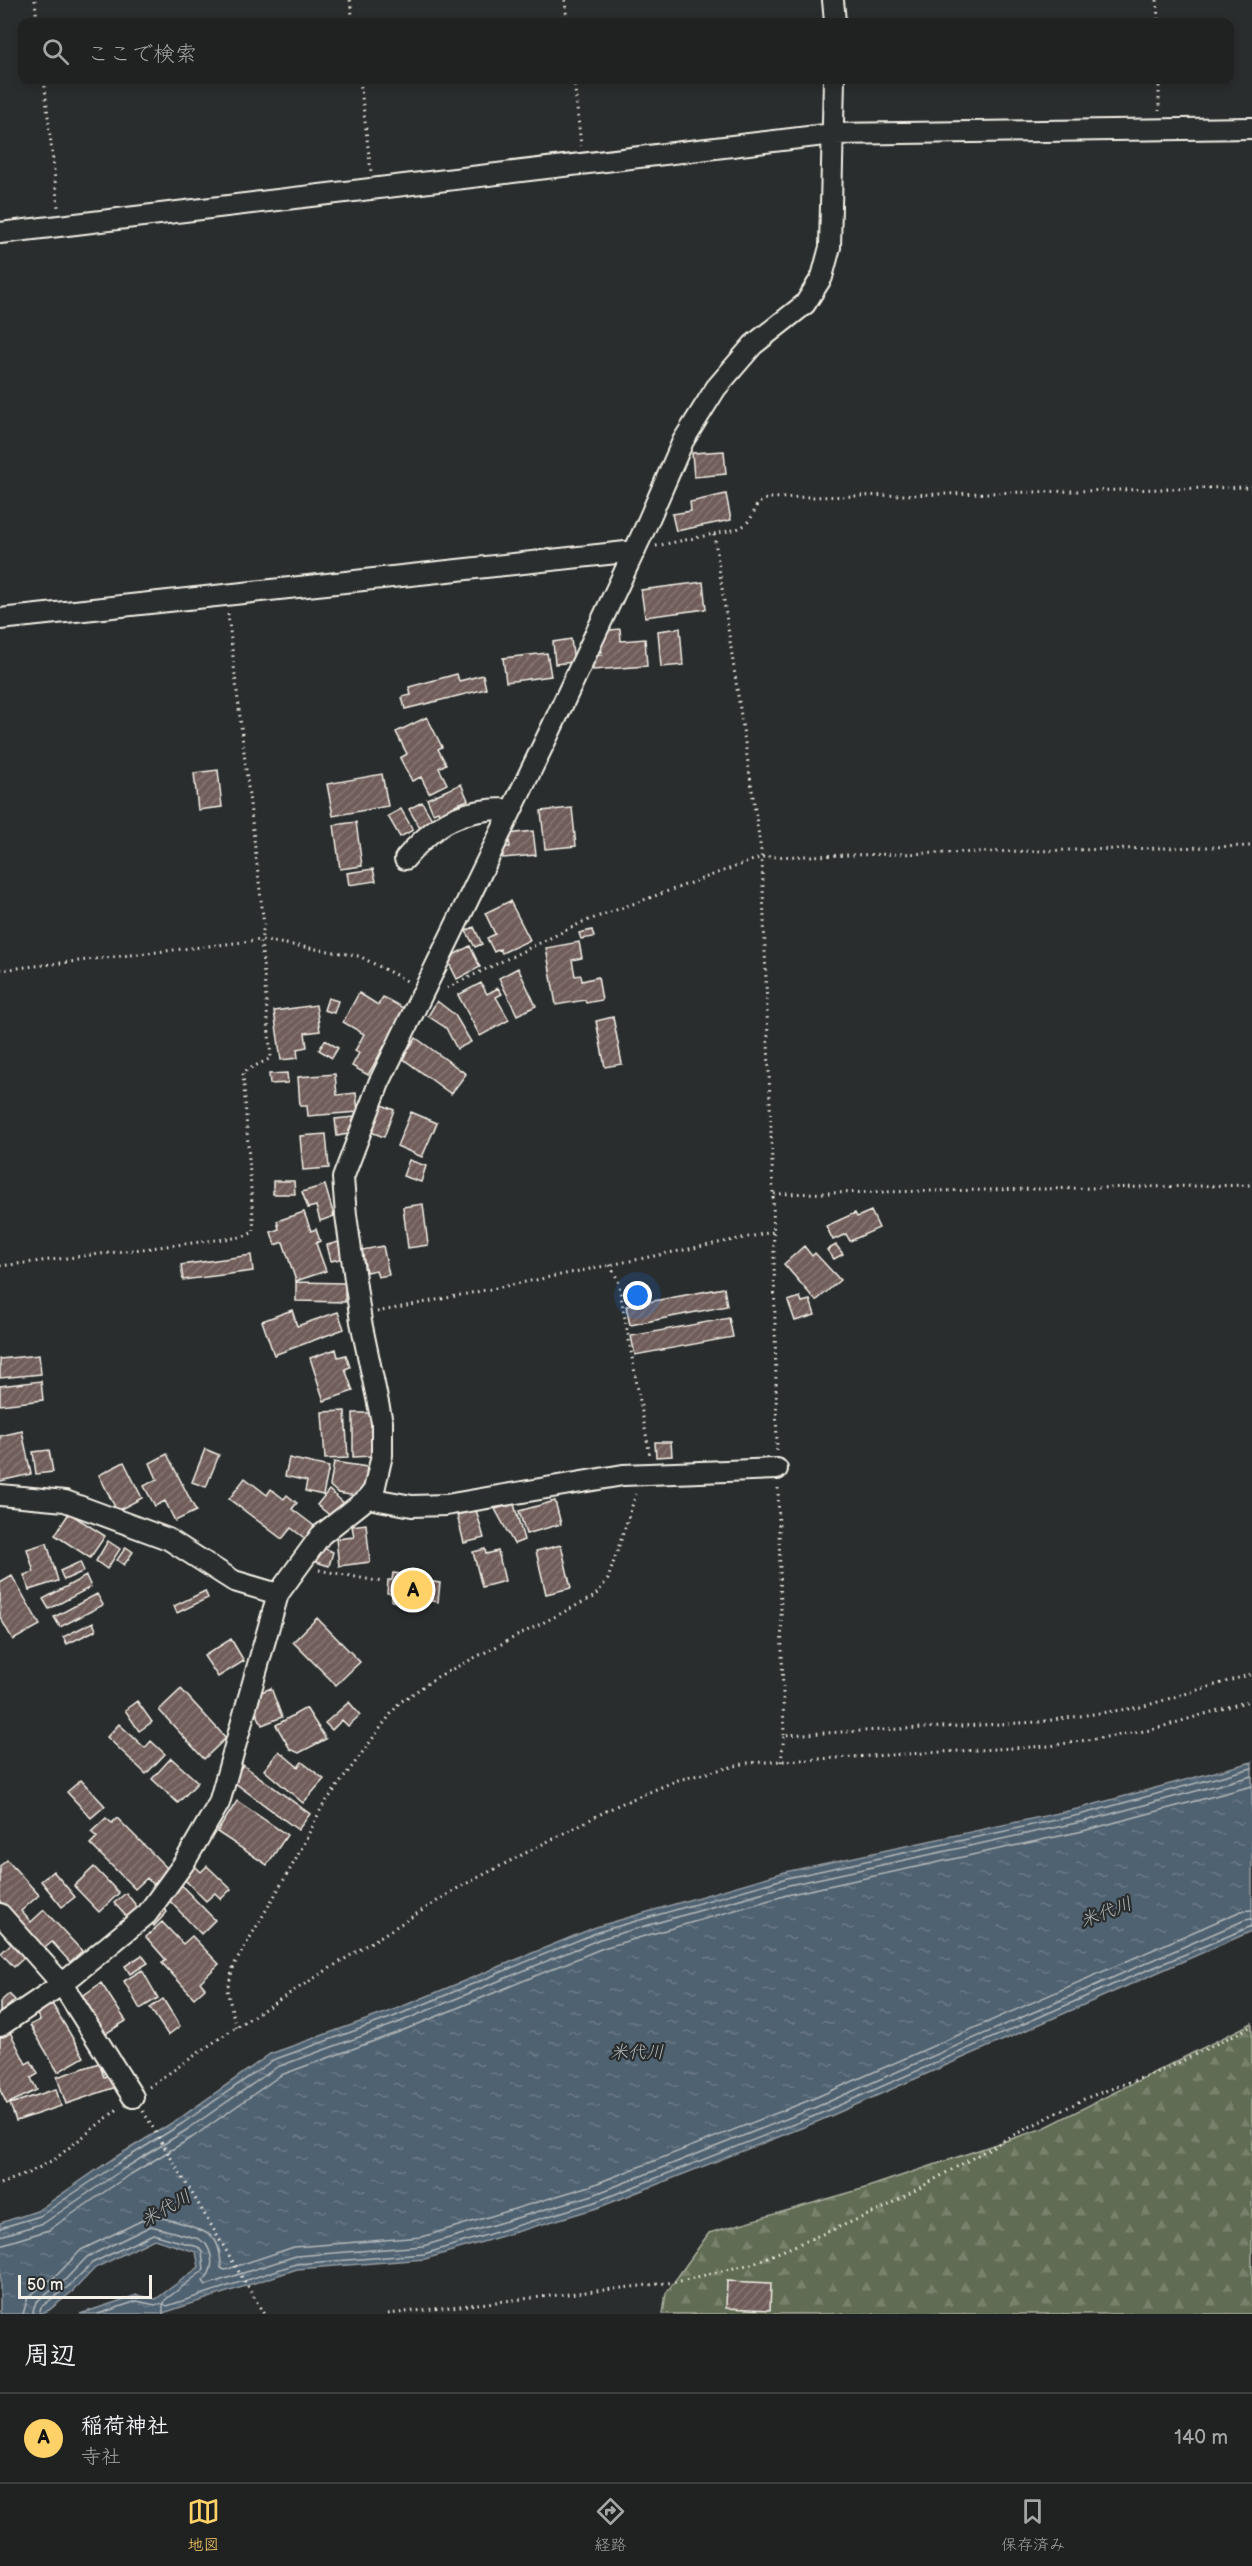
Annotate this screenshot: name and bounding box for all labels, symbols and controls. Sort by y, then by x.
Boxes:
search box [18,18,1234,84]
icon: search [39,35,72,68]
text: ここで検索 [87,41,197,68]
your location [623,1281,652,1310]
pin: A [394,1568,432,1612]
water label: 米代川 [1077,1893,1135,1932]
water label: 米代川 [610,2042,664,2063]
water label: 米代川 [138,2186,195,2231]
scale bar [18,2272,152,2300]
text: 50 m [27,2276,63,2295]
text: 周辺 [24,2341,76,2372]
text: 稲荷神社 [81,2413,169,2440]
text: A [37,2426,50,2450]
text: 140 m [1174,2426,1228,2450]
text: 寺社 [81,2445,121,2469]
tab: 地図 [187,2495,220,2555]
tab: 経路 [594,2495,627,2555]
tab: 保存済み [1001,2495,1065,2555]

